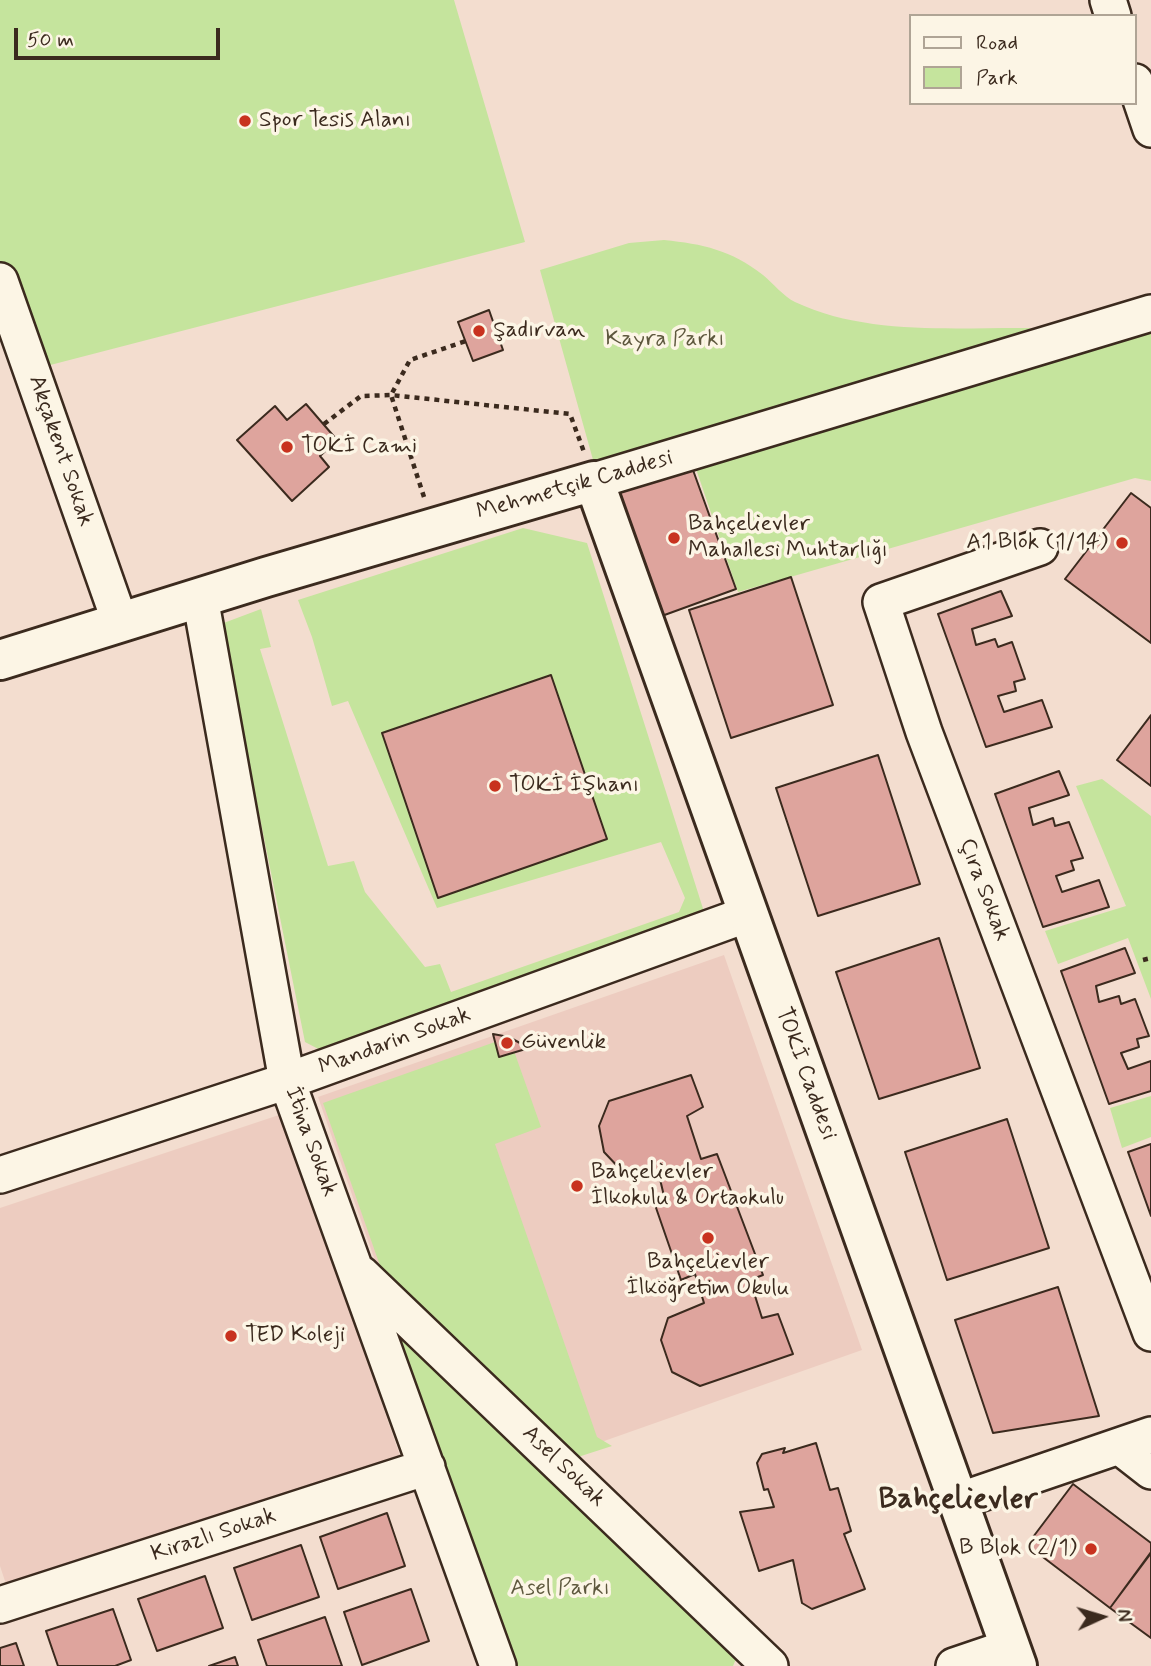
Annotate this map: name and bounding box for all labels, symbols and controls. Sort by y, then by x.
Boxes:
scale bar [18,14,224,58]
legend [909,14,1137,105]
text: 50 m [27,26,74,54]
text: Road [976,29,1018,57]
text: Park [976,64,1018,92]
place label: Spor Tesis Alanı [259,107,411,135]
marker: Spor Tesis Alanı [237,113,253,129]
place label: Şadırvan [493,317,585,345]
marker: Şadırvan [471,323,487,339]
park label: Kayra Parkı [605,326,725,354]
street label: Akçakent Sokak [21,372,99,530]
place label: TOKİ Cami [301,433,417,461]
marker: TOKİ Cami [279,439,295,455]
street label: Mehmetçik Caddesi [474,445,676,527]
place label: Bahçelievler Mahallesi Muhtarlığı [688,511,888,565]
place label: A1 Blok (1/14) [966,529,1108,557]
marker: Bahçelievler Mahallesi Muhtarlığı [666,530,682,546]
marker: A1 Blok (1/14) [1114,535,1130,551]
place label: TOKİ İşhanı [509,772,639,800]
marker: TOKİ İşhanı [487,778,503,794]
street label: Çıra Sokak [951,835,1015,945]
street label: Mandarin Sokak [315,1002,475,1082]
street label: TOKİ Caddesi [768,1004,842,1144]
place label: Güvenlik [521,1029,606,1057]
marker: Güvenlik [499,1035,515,1051]
street label: İtina Sokak [277,1083,343,1201]
place label: Bahçelievler İlkokulu & Ortaokulu [591,1159,784,1213]
marker: Bahçelievler İlkokulu & Ortaokulu [569,1178,585,1194]
marker: Bahçelievler İlköğretim Okulu [700,1230,716,1246]
place label: Bahçelievler İlköğretim Okulu [627,1249,789,1303]
place label: TED Koleji [245,1322,345,1350]
marker: TED Koleji [223,1328,239,1344]
street label: Asel Sokak [515,1420,611,1514]
district label: Bahçelievler [879,1483,1037,1519]
street label: Kirazlı Sokak [148,1503,280,1569]
place label: B Blok (2/1) [959,1535,1077,1563]
marker: B Blok (2/1) [1083,1541,1099,1557]
park label: Asel Parkı [510,1575,610,1603]
north arrow [1067,1582,1137,1652]
text: N [1111,1608,1136,1623]

